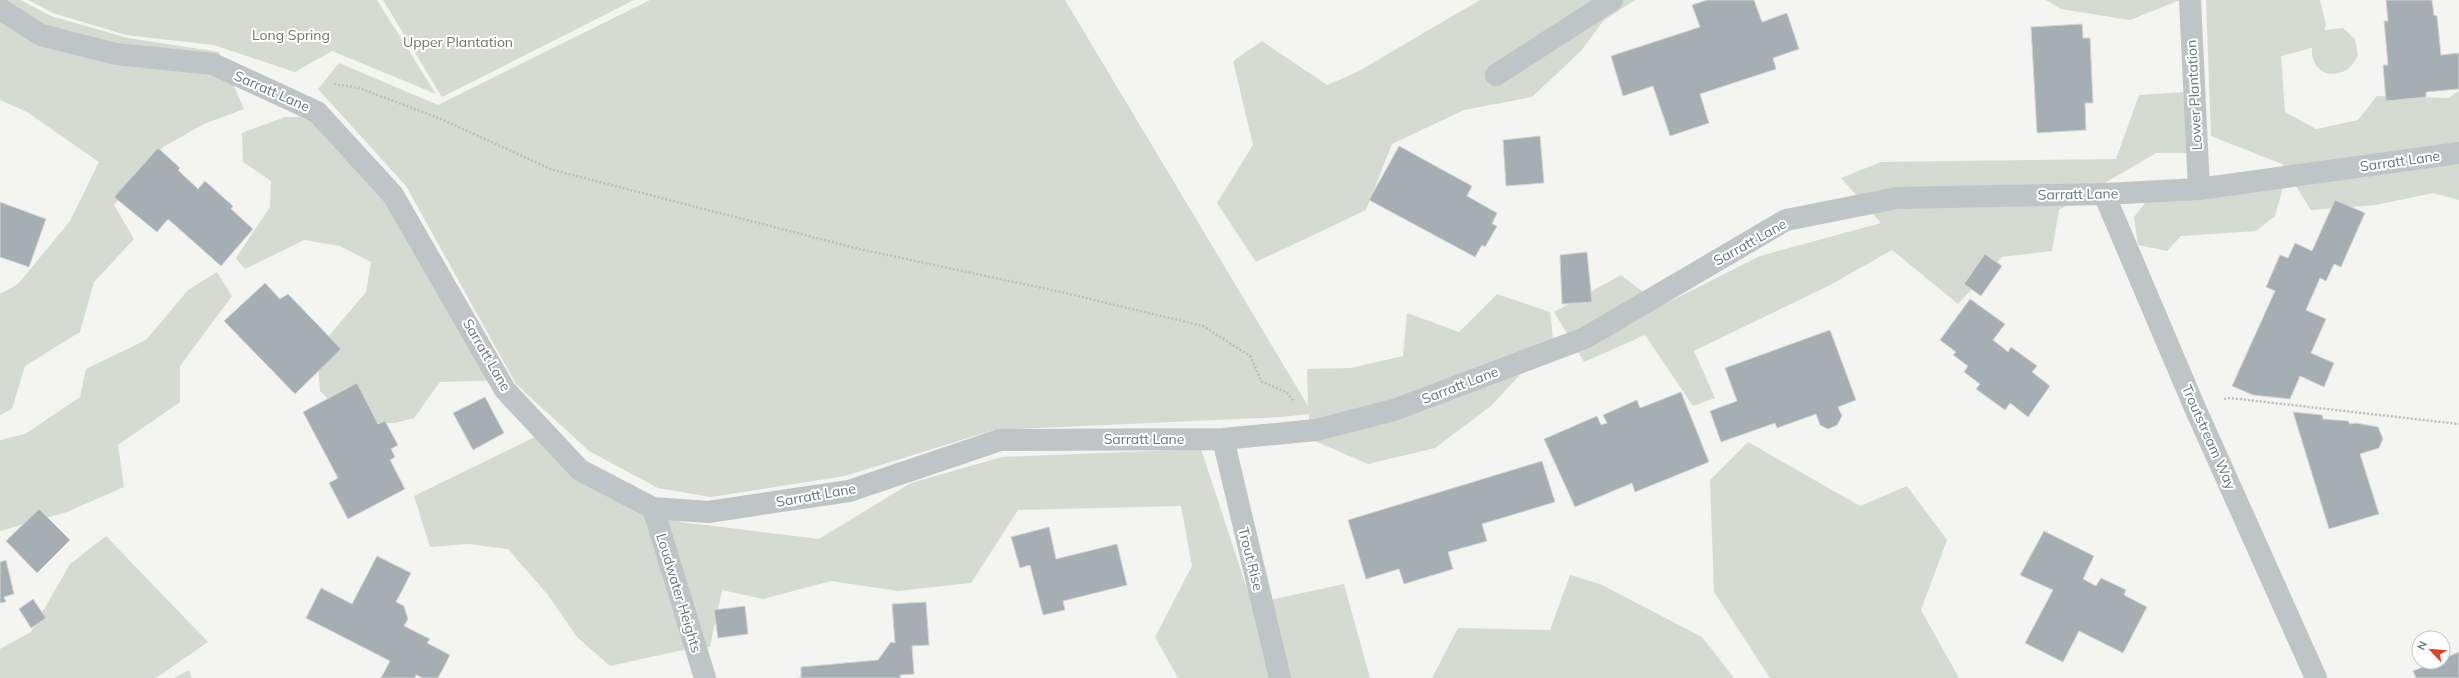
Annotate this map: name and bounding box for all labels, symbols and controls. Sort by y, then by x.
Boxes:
park label: Long Spring [252,26,330,44]
park label: Upper Plantation [403,33,513,51]
street label: Lower Plantation [2182,39,2206,151]
street label: Sarratt Lane [231,66,313,116]
street label: Sarratt Lane [2359,146,2441,176]
street label: Sarratt Lane [2037,184,2119,204]
street label: Sarratt Lane [1710,215,1790,269]
street label: Sarratt Lane [459,316,515,394]
street label: Sarratt Lane [1419,362,1501,408]
street label: Troutstream Way [2178,382,2240,493]
street label: Sarratt Lane [1104,430,1184,448]
street label: Sarratt Lane [775,479,857,511]
street label: Trout Rise [1234,525,1268,593]
street label: Loudwater Heights [652,531,706,655]
north arrow [2411,630,2451,670]
text: N [2414,639,2430,652]

